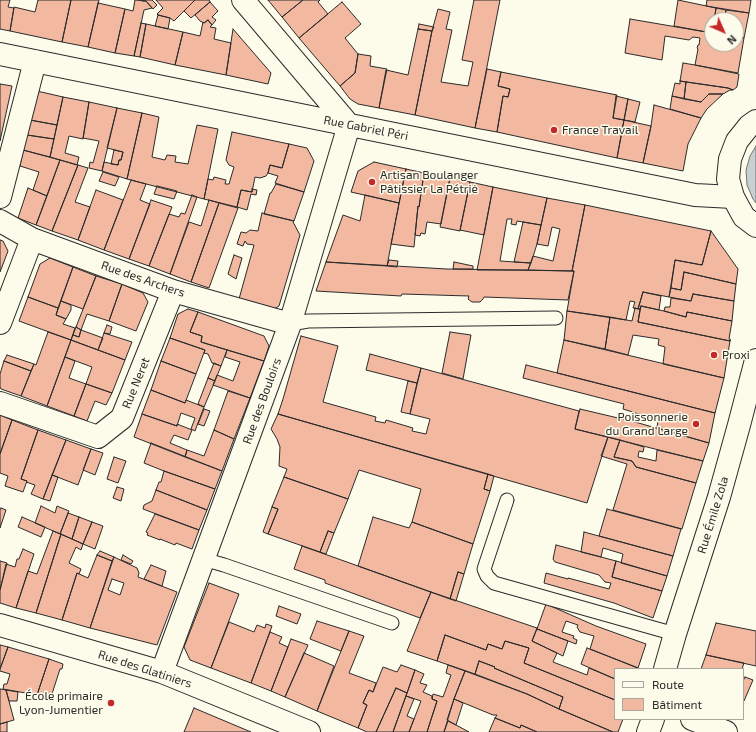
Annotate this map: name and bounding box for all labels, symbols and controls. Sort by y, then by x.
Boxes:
north arrow [704,12,744,52]
text: N [725,33,740,48]
street label: Rue Gabriel Péri [322,113,410,143]
place label: France Travail [562,123,638,137]
marker: France Travail [549,125,559,135]
place label: Artisan Boulanger Pâtissier La Pétriė [380,168,478,196]
marker: Artisan Boulanger Pâtissier La Pétriė [367,177,377,187]
street label: Rue des Archers [99,258,187,300]
place label: Proxi [722,348,750,362]
marker: Proxi [709,350,719,360]
street label: Rue Neret [119,355,153,411]
street label: Rue des Bouloirs [240,356,284,446]
place label: Poissonnerie du Grand Large [606,410,688,438]
marker: Poissonnerie du Grand Large [691,419,701,429]
street label: Rue Émile Zola [694,475,732,555]
street label: Rue des Glatiniers [96,647,194,691]
legend [614,668,744,720]
text: Route [652,677,684,691]
place label: École primaire Lyon-Jumentier [19,689,103,717]
text: Bâtiment [652,697,702,711]
marker: École primaire Lyon-Jumentier [106,698,116,708]

